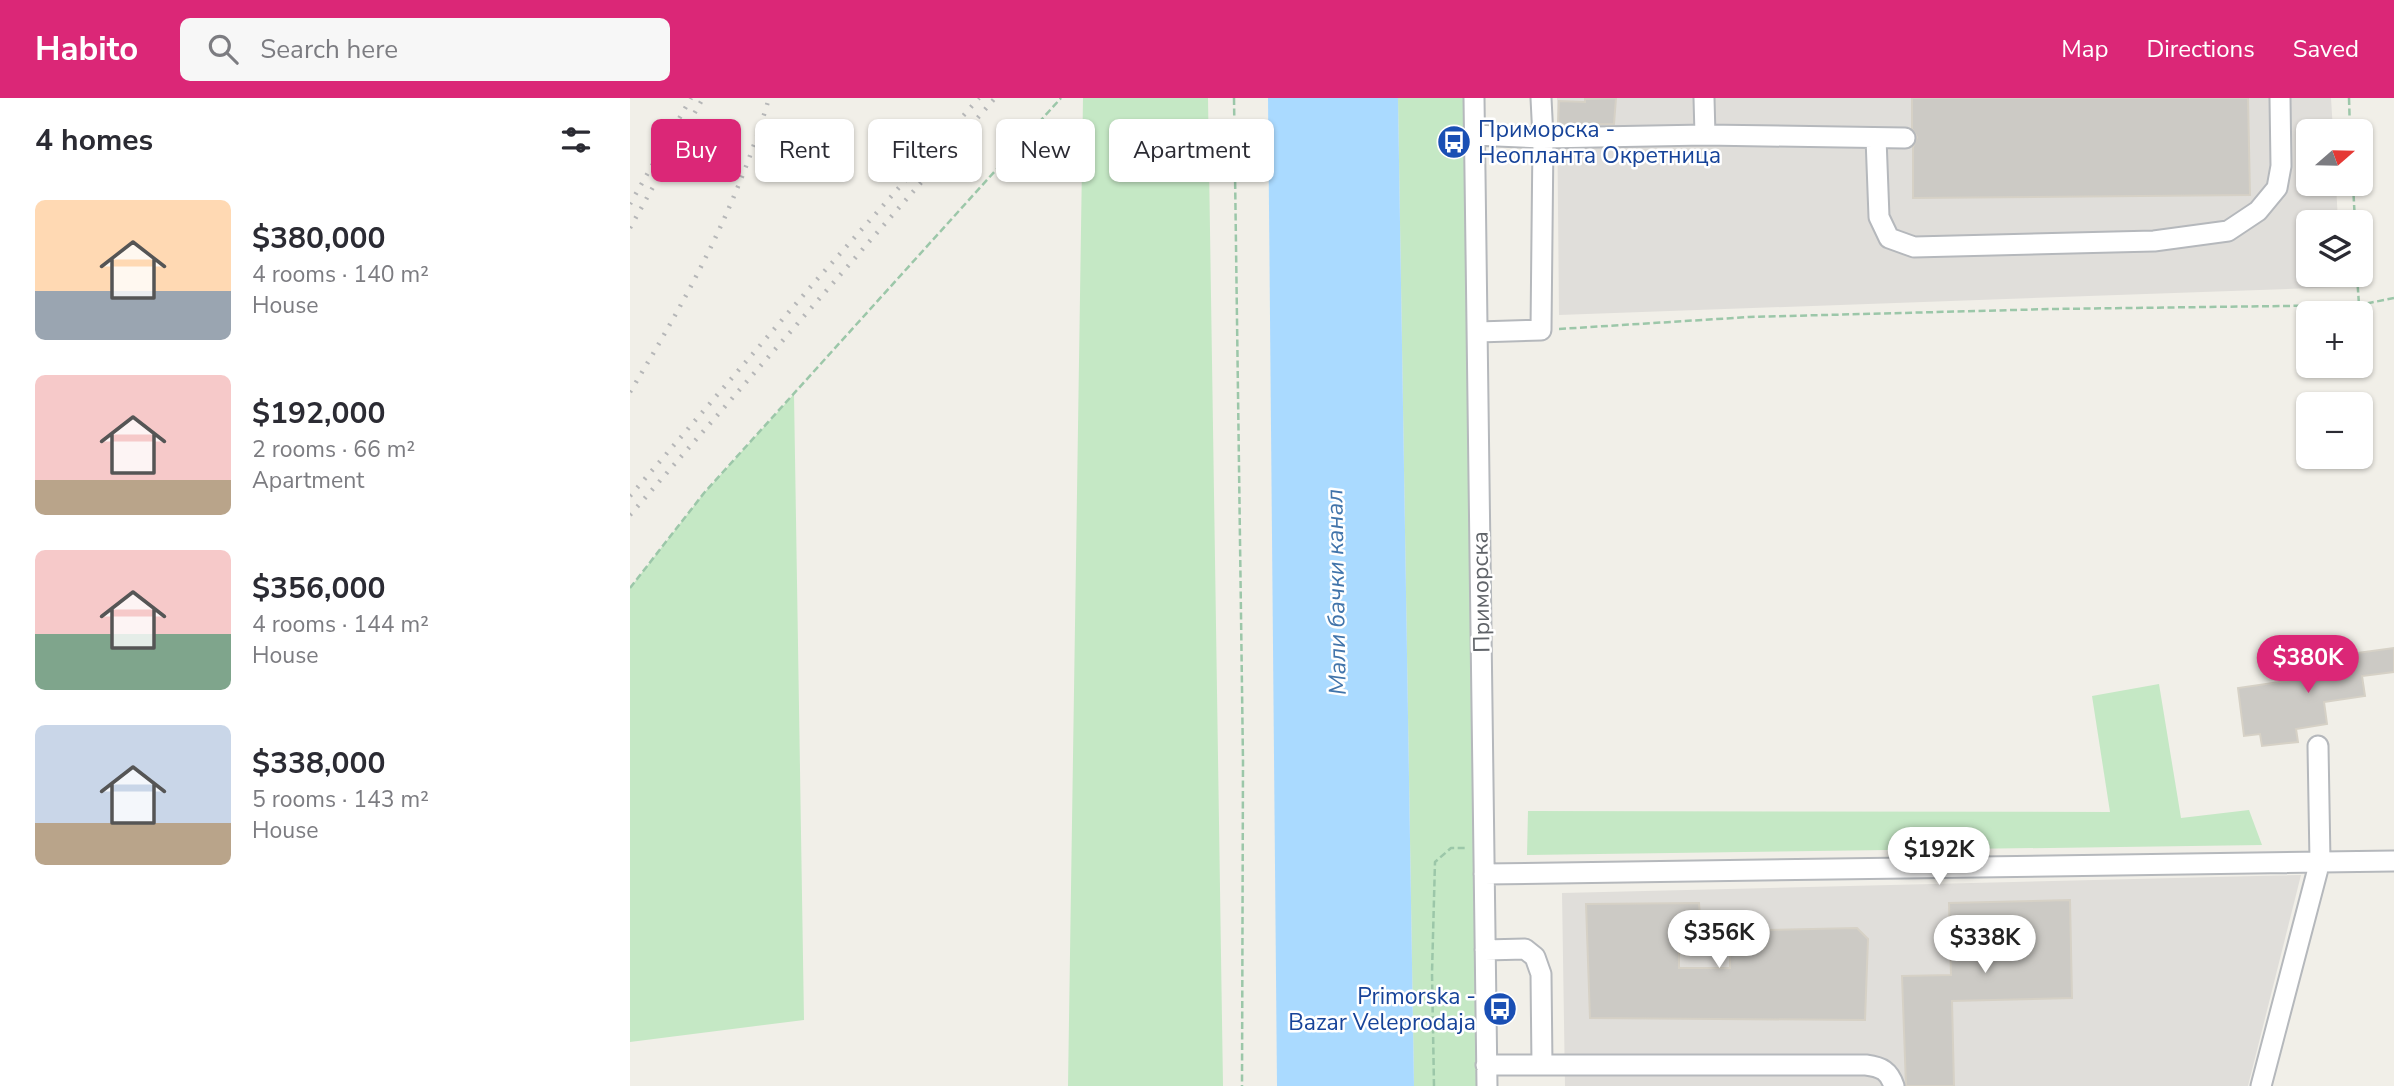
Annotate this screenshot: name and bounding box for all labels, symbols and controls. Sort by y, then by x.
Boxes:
search box [180,18,670,81]
text: Habito [35,27,138,72]
icon: search [204,30,242,68]
text: Search here [260,32,398,67]
text: Map [2061,33,2108,65]
text: Directions [2146,33,2255,65]
text: Saved [2293,33,2359,65]
place label: Приморска - Неопланта Окретница [1478,114,1721,171]
chip: Buy [651,119,741,182]
chip: Rent [755,119,854,182]
chip: Filters [868,119,982,182]
chip: New [996,119,1095,182]
chip: Apartment [1109,119,1274,182]
north arrow [2296,119,2373,196]
map controls [2296,119,2373,469]
text: 4 homes [35,120,153,161]
icon: filters [557,121,595,159]
bus stop icon: Приморска - Неопланта Окретница [1435,123,1473,161]
button: layers [2296,210,2373,287]
text: $380,000 [252,218,385,259]
icon: home [91,228,175,312]
text: 4 rooms · 140 m² [252,259,429,290]
text: House [252,290,319,321]
button: + [2296,301,2373,378]
button: − [2296,392,2373,469]
text: $192,000 [252,393,385,434]
icon: home [91,403,175,487]
text: 2 rooms · 66 m² [252,434,415,465]
text: Apartment [252,465,364,496]
water label: Мали бачки канал [1318,489,1354,695]
street label: Приморска [1464,531,1498,653]
text: $356,000 [252,568,385,609]
icon: home [91,578,175,662]
text: 4 rooms · 144 m² [252,609,429,640]
pin: $380K [2259,636,2357,695]
text: House [252,640,319,671]
text: $380K [2273,642,2343,673]
text: $338,000 [252,743,385,784]
icon: home [91,753,175,837]
text: 5 rooms · 143 m² [252,784,429,815]
text: House [252,815,319,846]
pin: $192K [1890,828,1988,887]
text: $192K [1904,834,1974,865]
pin: $356K [1670,910,1768,970]
pin: $338K [1936,916,2034,975]
text: $356K [1684,917,1754,948]
text: $338K [1950,922,2020,953]
place label: Primorska - Bazar Veleprodaja [1288,981,1476,1038]
bus stop icon: Primorska - Bazar Veleprodaja [1481,990,1519,1028]

